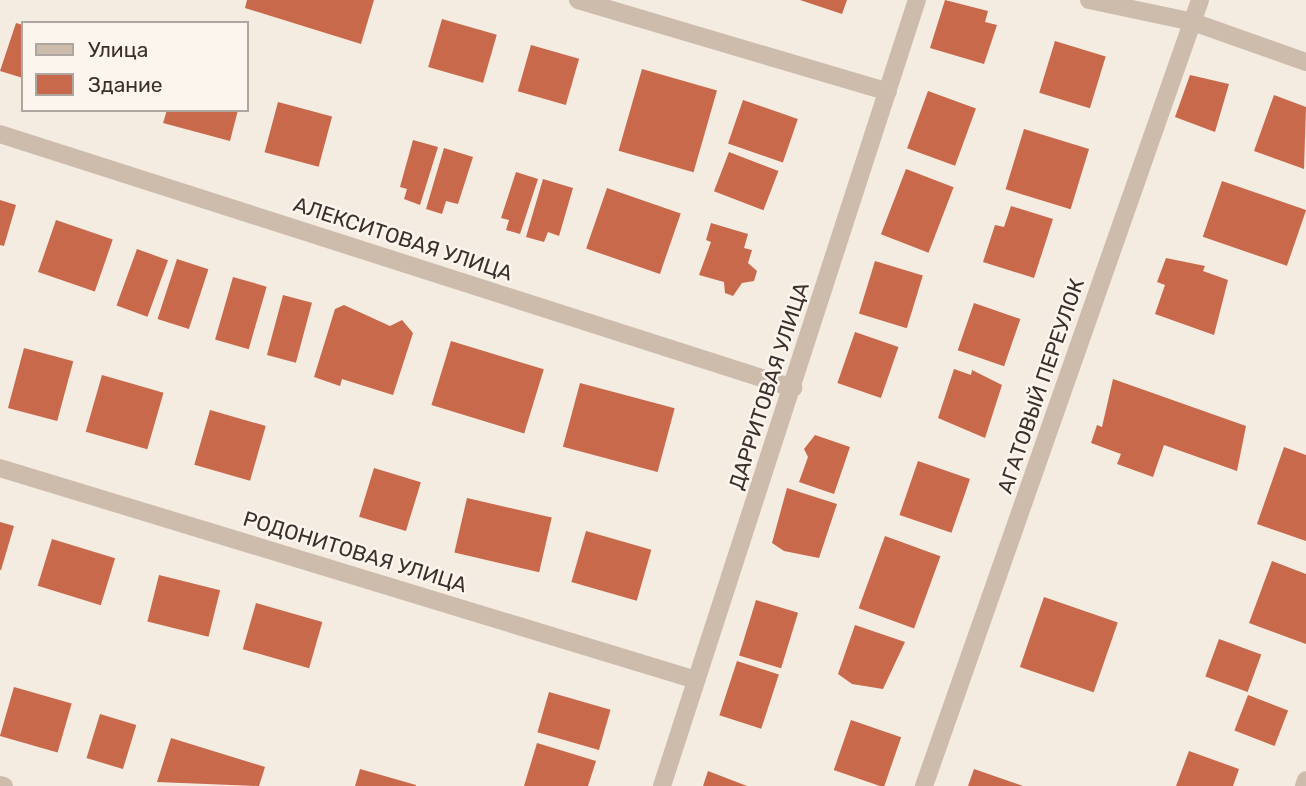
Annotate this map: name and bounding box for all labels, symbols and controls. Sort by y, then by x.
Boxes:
legend [21,21,248,112]
text: Улица [88,37,148,62]
text: Здание [88,72,163,97]
street label: АЛЕКСИТОВАЯ УЛИЦА [290,192,516,286]
street label: АГАТОВЫЙ ПЕРЕУЛОК [992,275,1090,497]
street label: ДАРРИТОВАЯ УЛИЦА [724,279,814,493]
street label: РОДОНИТОВАЯ УЛИЦА [240,506,470,598]

